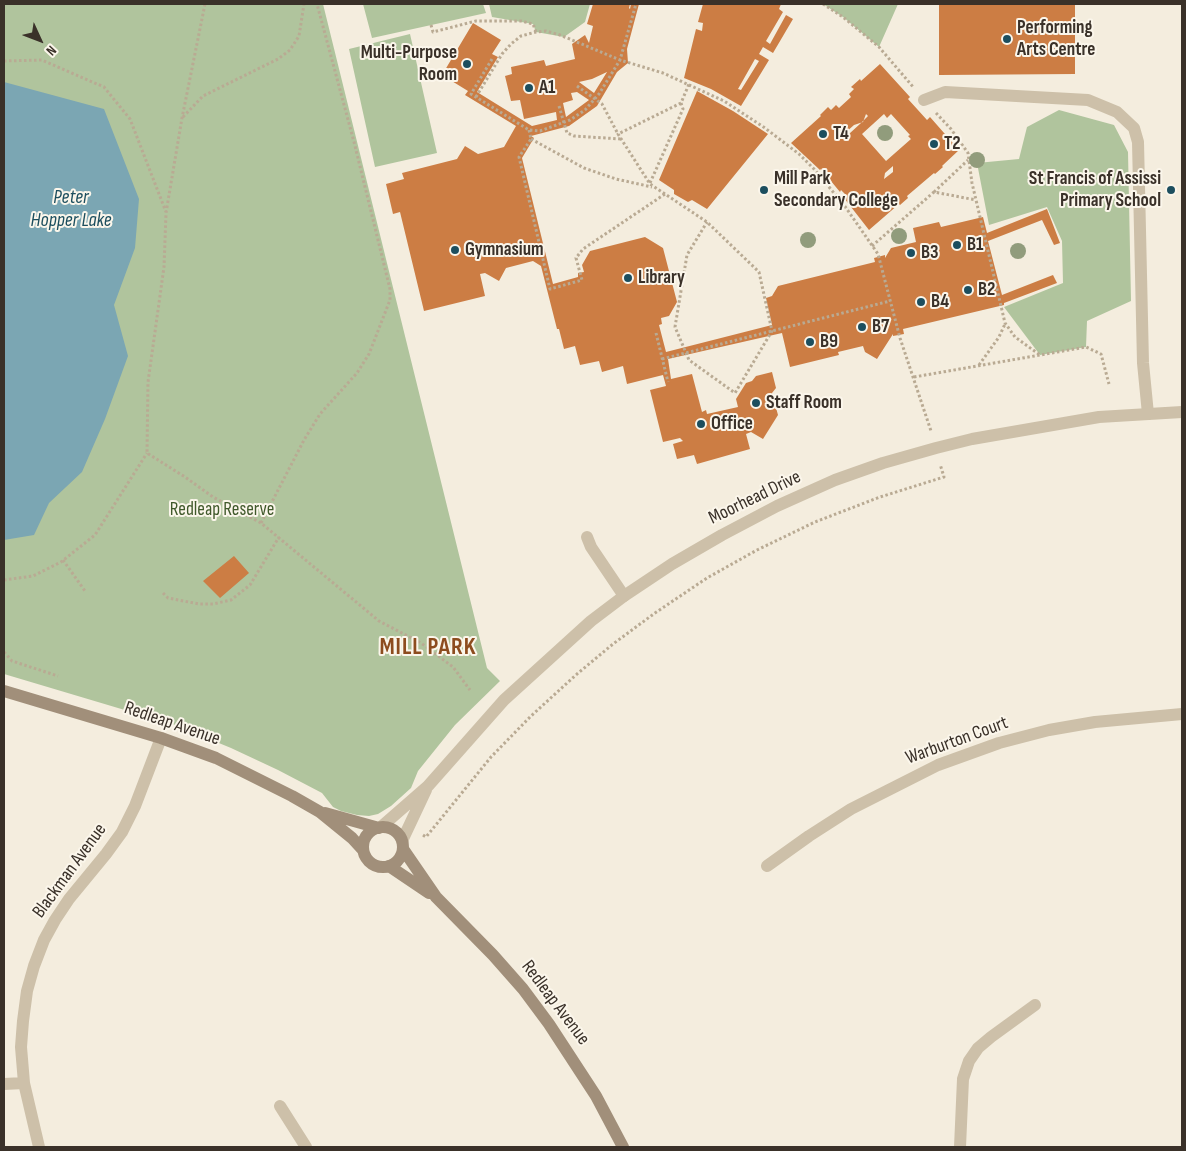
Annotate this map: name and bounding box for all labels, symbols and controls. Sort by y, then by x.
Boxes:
north arrow [15,15,65,65]
place label: Performing Arts Centre [1017,17,1095,61]
marker: Performing Arts Centre [1001,33,1013,45]
text: N [43,42,60,59]
place label: Multi-Purpose Room [361,42,457,86]
marker: Multi-Purpose Room [461,58,473,70]
place label: A1 [539,77,555,99]
marker: A1 [523,82,535,94]
place label: T4 [833,123,849,145]
marker: T4 [817,128,829,140]
place label: T2 [944,133,961,155]
marker: T2 [928,138,940,150]
place label: Mill Park Secondary College [774,168,898,212]
place label: St Francis of Assissi Primary School [1029,168,1161,212]
marker: Mill Park Secondary College [758,184,770,196]
marker: St Francis of Assissi Primary School [1165,184,1177,196]
water label: Peter Hopper Lake [31,186,111,233]
place label: B1 [967,234,983,256]
place label: Gymnasium [465,239,544,261]
marker: B1 [951,239,963,251]
place label: B3 [921,242,939,264]
marker: Gymnasium [449,244,461,256]
marker: B3 [905,247,917,259]
place label: Library [638,267,685,289]
marker: Library [622,272,634,284]
place label: B2 [978,279,995,301]
marker: B2 [962,284,974,296]
place label: B4 [931,291,949,313]
marker: B4 [915,296,927,308]
place label: B7 [872,316,889,338]
marker: B7 [856,321,868,333]
place label: B9 [820,331,838,353]
marker: B9 [804,336,816,348]
place label: Staff Room [766,392,842,414]
marker: Staff Room [750,397,762,409]
place label: Office [711,413,753,435]
marker: Office [695,418,707,430]
street label: Moorhead Drive [705,466,805,530]
park label: Redleap Reserve [170,499,274,521]
district label: MILL PARK [378,634,478,662]
street label: Redleap Avenue [121,697,223,751]
street label: Warburton Court [903,712,1011,770]
street label: Blackman Avenue [28,819,112,923]
street label: Redleap Avenue [516,956,594,1050]

